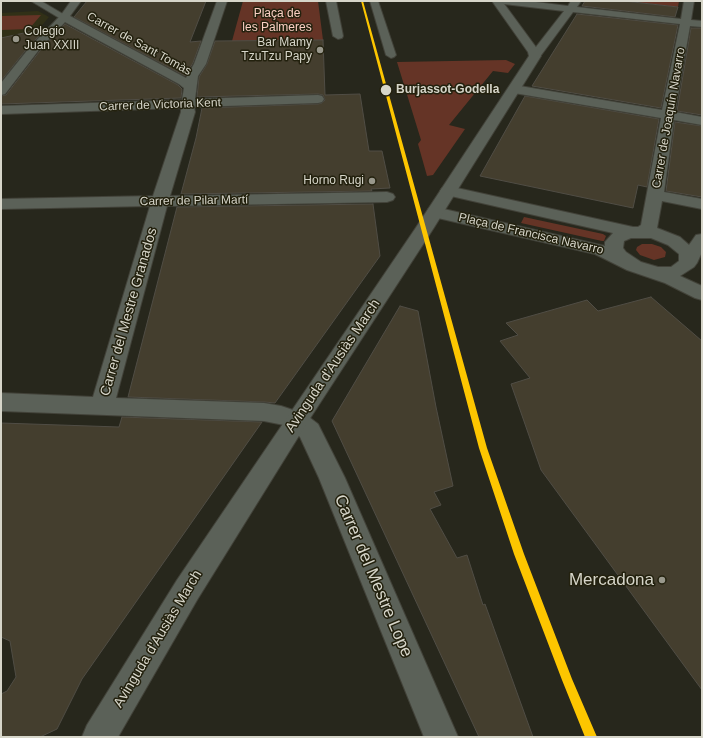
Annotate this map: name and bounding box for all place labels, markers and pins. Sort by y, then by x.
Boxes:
place label: Colegio Juan XXIII [24,25,79,53]
marker: Colegio Juan XXIII [11,34,21,44]
place label: Bar Mamy TzuTzu Papy [241,36,312,64]
marker: Bar Mamy TzuTzu Papy [315,45,325,55]
marker: Burjassot-Godella [379,83,393,97]
place label: Burjassot-Godella [396,83,499,97]
place label: Horno Rugi [303,174,364,188]
marker: Horno Rugi [367,176,377,186]
place label: Mercadona [569,570,654,590]
marker: Mercadona [657,575,667,585]

